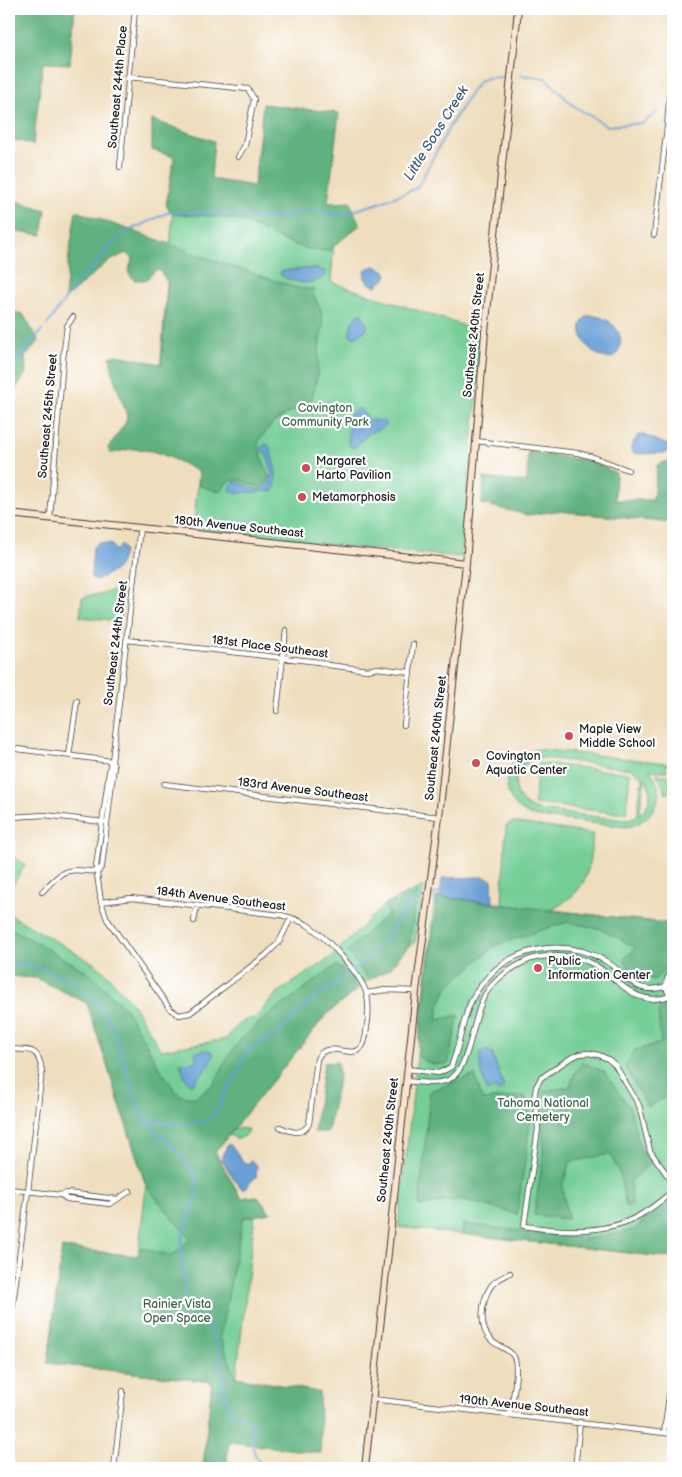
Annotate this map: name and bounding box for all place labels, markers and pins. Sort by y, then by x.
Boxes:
place label: Margaret Harto Pavilion [316,454,391,483]
marker: Margaret Harto Pavilion [300,462,312,474]
place label: Metamorphosis [312,490,396,505]
marker: Metamorphosis [296,491,308,503]
place label: Maple View Middle School [579,722,655,751]
marker: Maple View Middle School [563,730,575,742]
place label: Covington Aquatic Center [486,749,568,778]
marker: Covington Aquatic Center [470,757,482,769]
place label: Public Information Center [548,954,651,983]
marker: Public Information Center [532,962,544,974]

